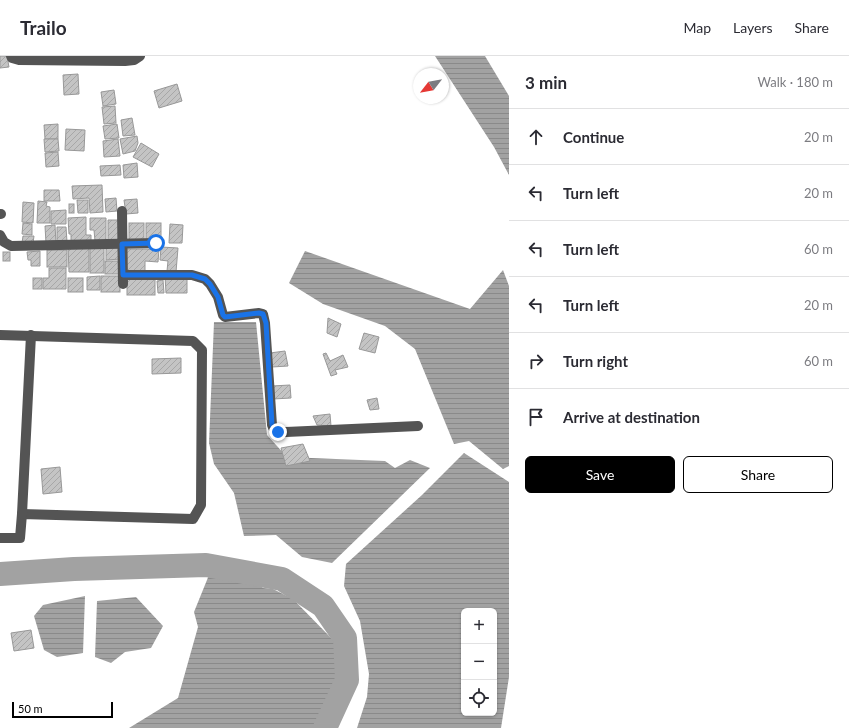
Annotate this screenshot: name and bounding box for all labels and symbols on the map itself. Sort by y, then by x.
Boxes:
north arrow [413,68,449,104]
route start [147,234,165,252]
route end [269,423,287,441]
scale bar [12,700,113,719]

